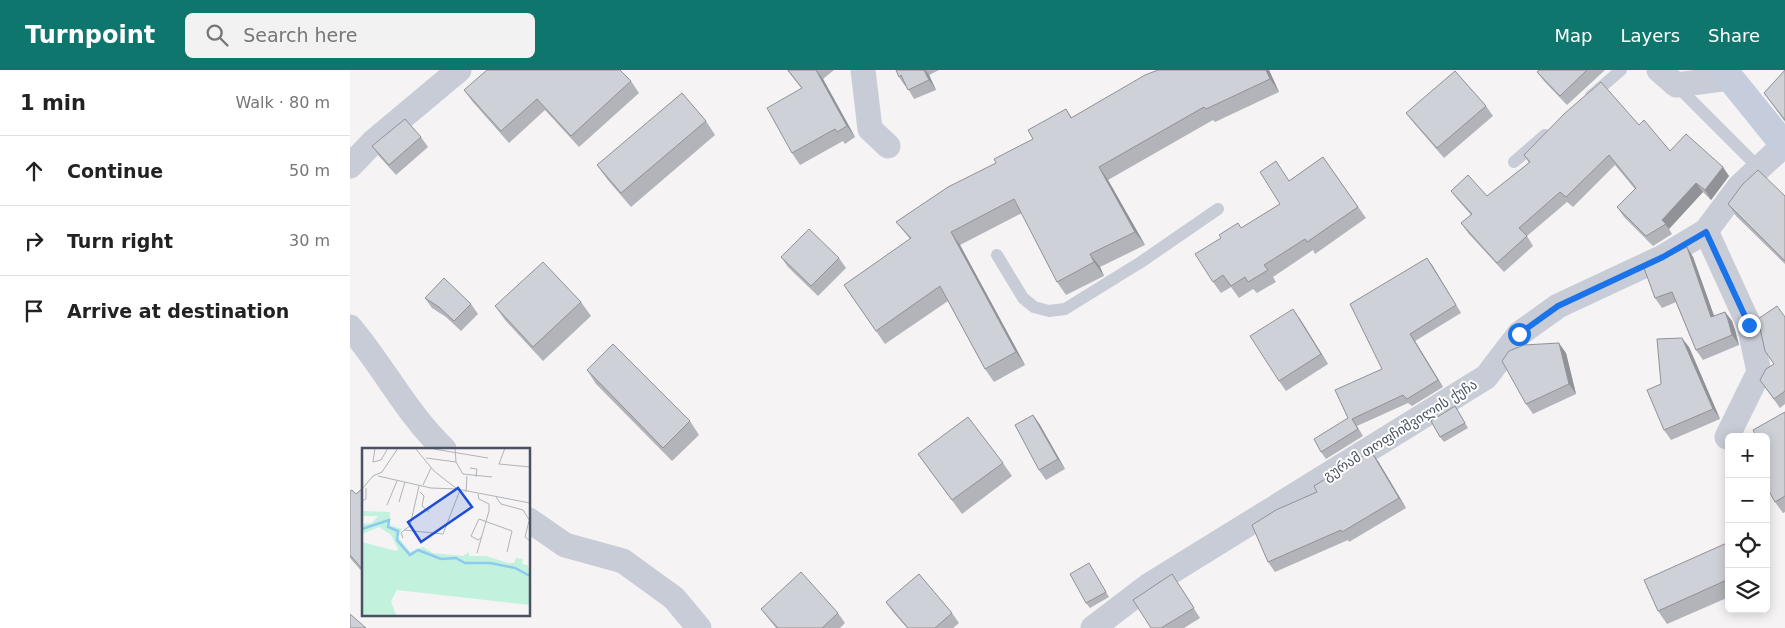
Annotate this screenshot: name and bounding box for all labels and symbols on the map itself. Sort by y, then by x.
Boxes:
route end [1738,314,1761,337]
route start [1508,323,1531,346]
street label: გურამ თოფჩიშვილის ქუჩა [1320,376,1480,484]
inset map [362,448,530,616]

